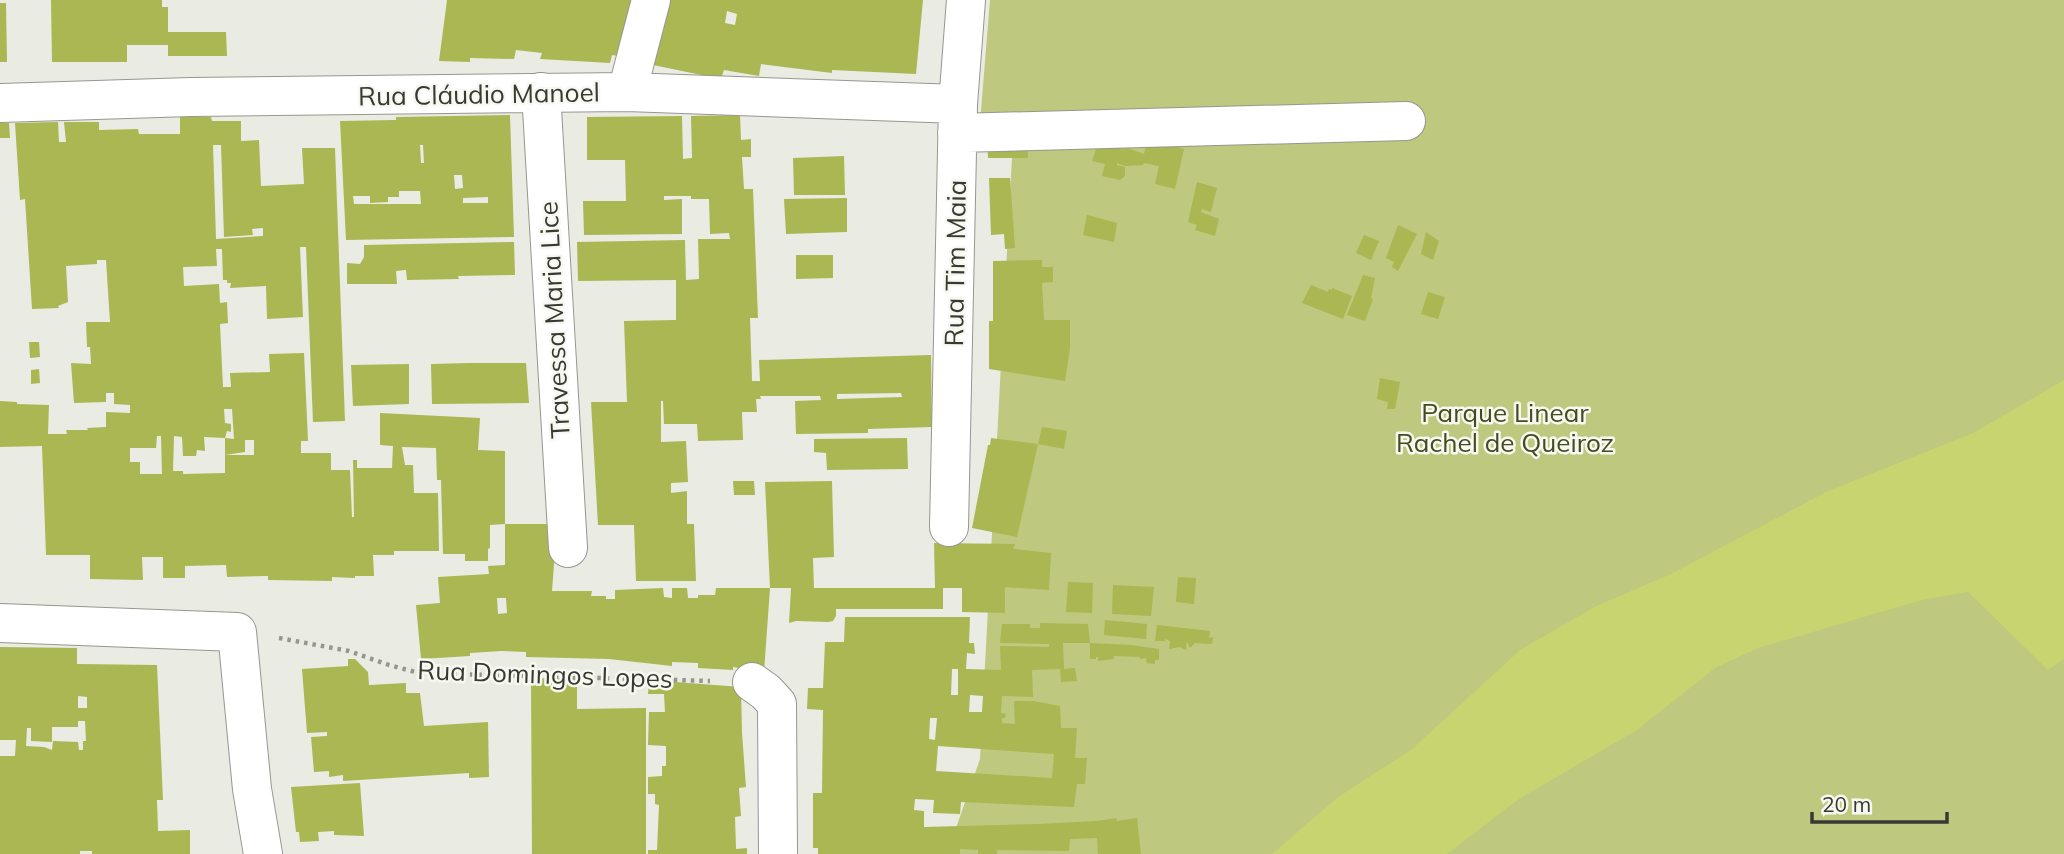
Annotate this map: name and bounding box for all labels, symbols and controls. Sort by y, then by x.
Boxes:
street label: Rua Cláudio Manoel [358,75,600,113]
street label: Rua Tim Maia [937,179,973,347]
street label: Travessa Maria Lice [531,201,577,439]
park label: Parque Linear Rachel de Queiroz [1396,396,1614,459]
street label: Rua Domingos Lopes [417,653,673,695]
scale bar [1812,780,1947,824]
text: 20 m [1822,791,1871,817]

